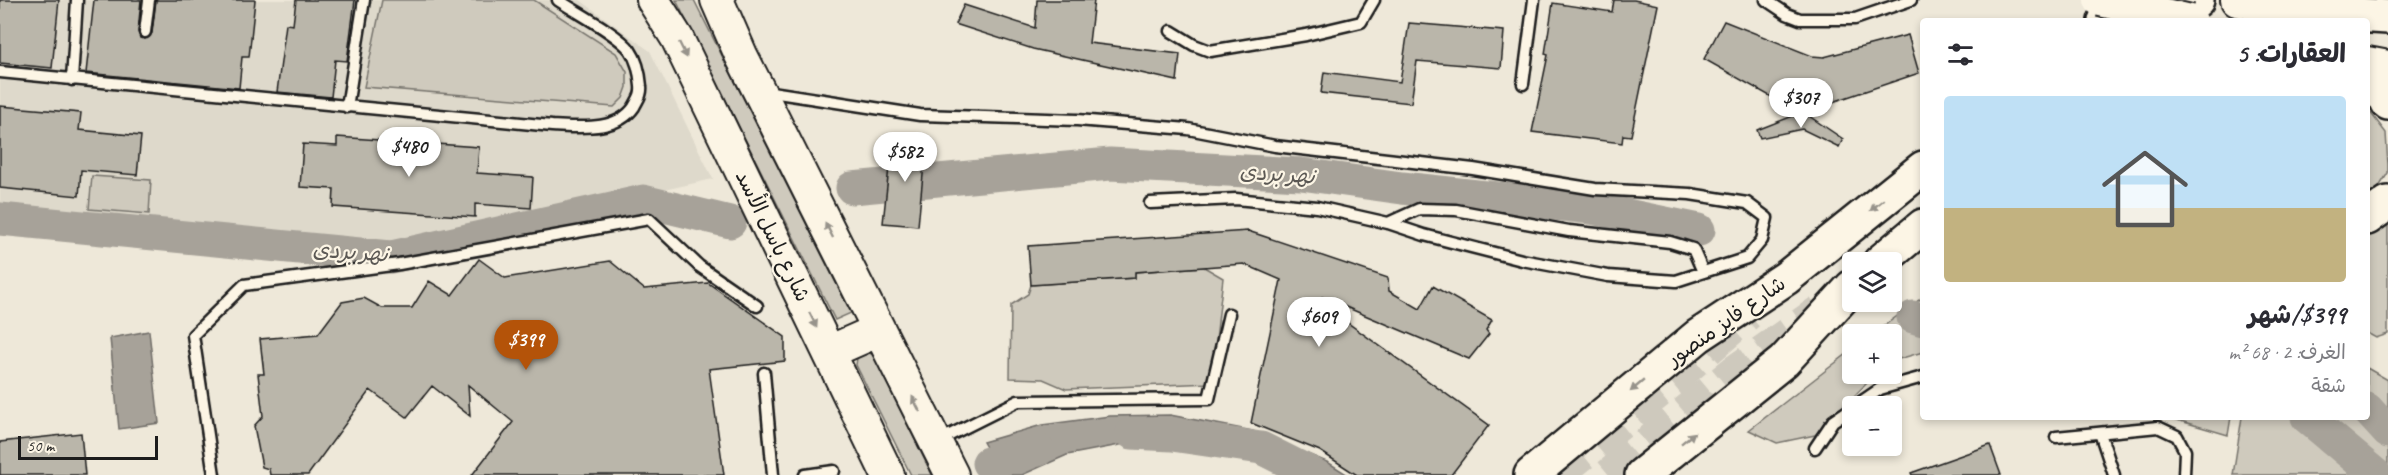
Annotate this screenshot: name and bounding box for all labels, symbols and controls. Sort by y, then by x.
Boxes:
text: العقارات: 5 [2236,37,2346,70]
icon: filters [1944,38,1977,71]
one-way arrow [678,42,687,59]
pin: $307 [1765,78,1837,129]
text: $307 [1783,85,1819,110]
pin: $480 [373,127,445,178]
pin: $582 [869,132,941,183]
text: $480 [391,134,427,159]
icon: home [2091,135,2199,243]
text: $582 [887,139,923,164]
water label: نهر بردى [1238,157,1318,191]
street label: شارع باسل الأسد [728,166,817,307]
one-way arrow [1870,199,1885,211]
one-way arrow [824,221,834,238]
water label: نهر بردى [311,235,391,269]
map controls [1842,252,1902,456]
button: layers [1842,252,1902,312]
street label: شارع فايز منصور [1660,270,1792,374]
pin: $609 [1283,297,1355,348]
text: $399/شهر [2248,298,2346,331]
text: $609 [1301,304,1337,329]
one-way arrow [809,312,818,329]
pin: $399 [490,320,562,371]
button: + [1842,324,1902,384]
text: $399 [508,327,544,352]
text: الغرف: 2 · 68 m² [2228,340,2346,365]
text: شقة [2311,373,2346,398]
one-way arrow [1629,380,1645,393]
one-way arrow [912,395,922,413]
button: − [1842,396,1902,456]
one-way arrow [1680,432,1696,445]
scale bar [18,433,158,460]
text: 50 m [27,436,54,456]

